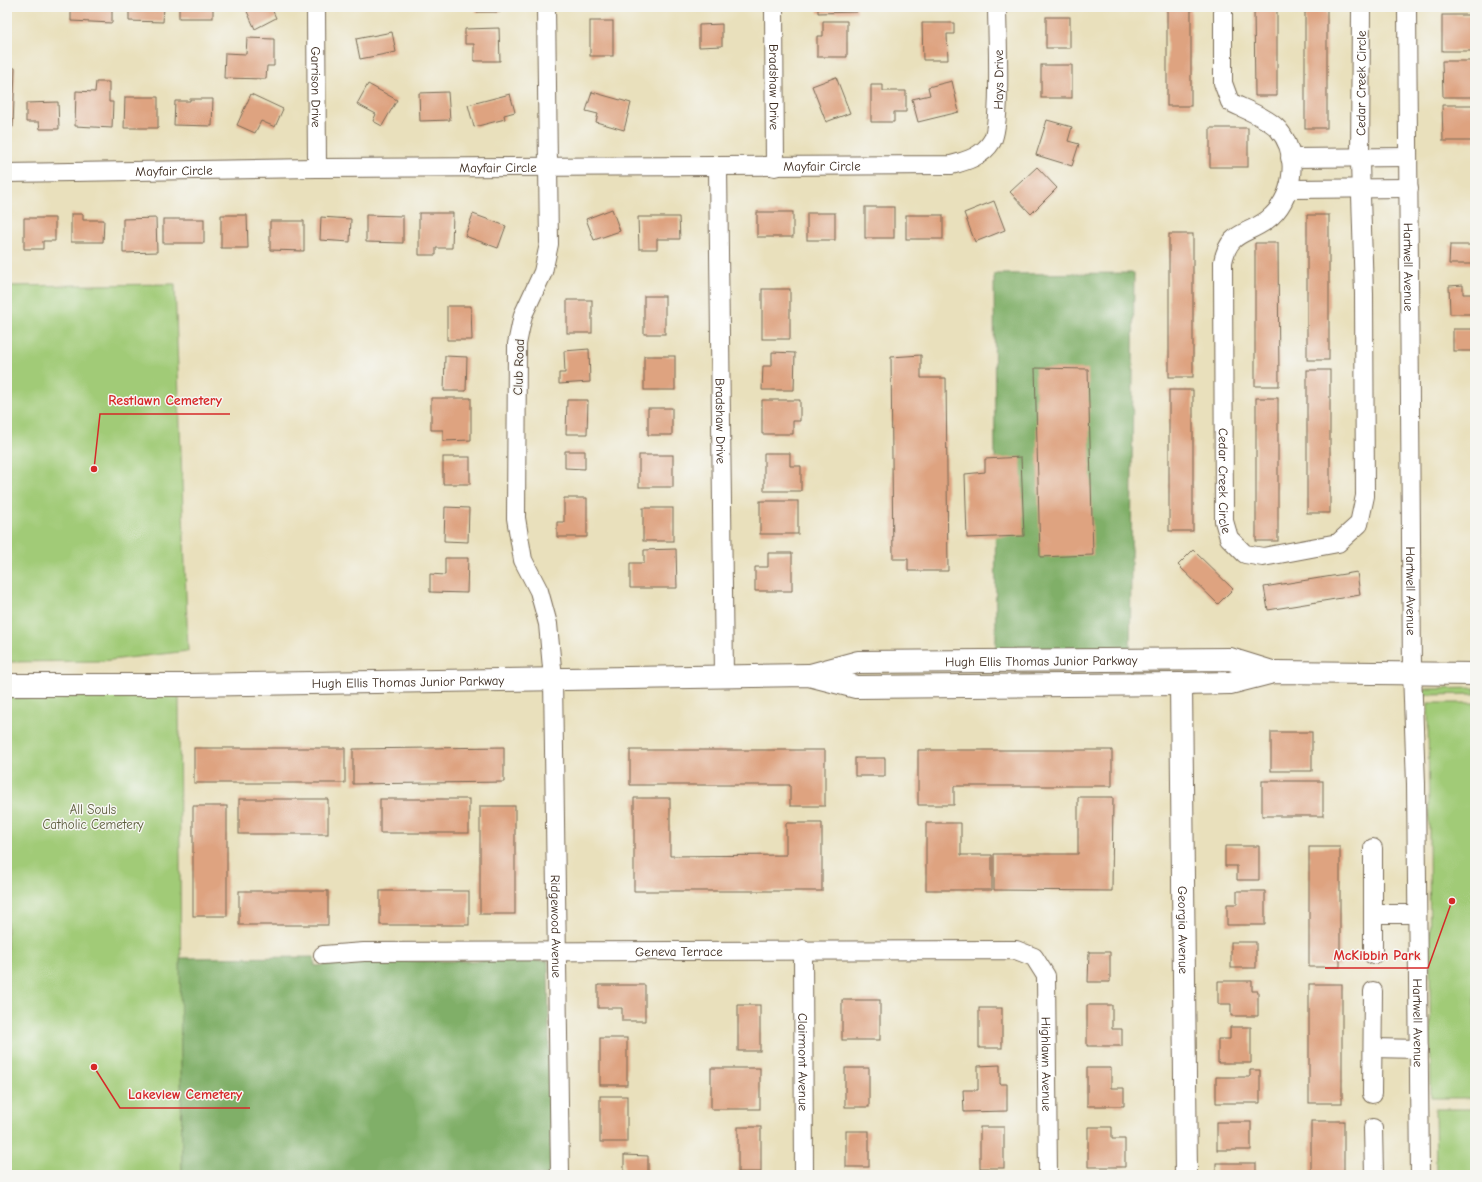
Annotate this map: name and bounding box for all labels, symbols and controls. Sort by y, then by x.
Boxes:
street label: Cedar Creek Circle [1353,30,1369,136]
street label: Bradshaw Drive [766,44,782,130]
street label: Garrison Drive [308,46,324,128]
street label: Hays Drive [990,49,1006,110]
street label: Mayfair Circle [783,158,861,174]
street label: Mayfair Circle [459,160,537,175]
street label: Mayfair Circle [135,163,213,179]
street label: Hartwell Avenue [1401,223,1416,312]
street label: Club Road [510,338,527,396]
street label: Bradshaw Drive [712,378,729,464]
callout: Restlawn Cemetery [100,388,230,414]
text: Restlawn Cemetery [108,392,222,409]
street label: Cedar Creek Circle [1215,428,1234,536]
street label: Hartwell Avenue [1403,547,1419,636]
street label: Hugh Ellis Thomas Junior Parkway [945,653,1138,669]
street label: Hugh Ellis Thomas Junior Parkway [312,673,505,691]
park label: All Souls Catholic Cemetery [42,802,144,832]
street label: Ridgewood Avenue [548,875,564,979]
street label: Georgia Avenue [1175,886,1191,975]
callout: McKibbin Park [1325,942,1428,968]
street label: Geneva Terrace [635,944,723,959]
text: McKibbin Park [1333,947,1421,964]
street label: Hartwell Avenue [1410,978,1426,1068]
street label: Clairmont Avenue [795,1013,811,1112]
street label: Highlawn Avenue [1038,1017,1054,1112]
callout: Lakeview Cemetery [120,1082,250,1108]
text: Lakeview Cemetery [128,1086,243,1103]

